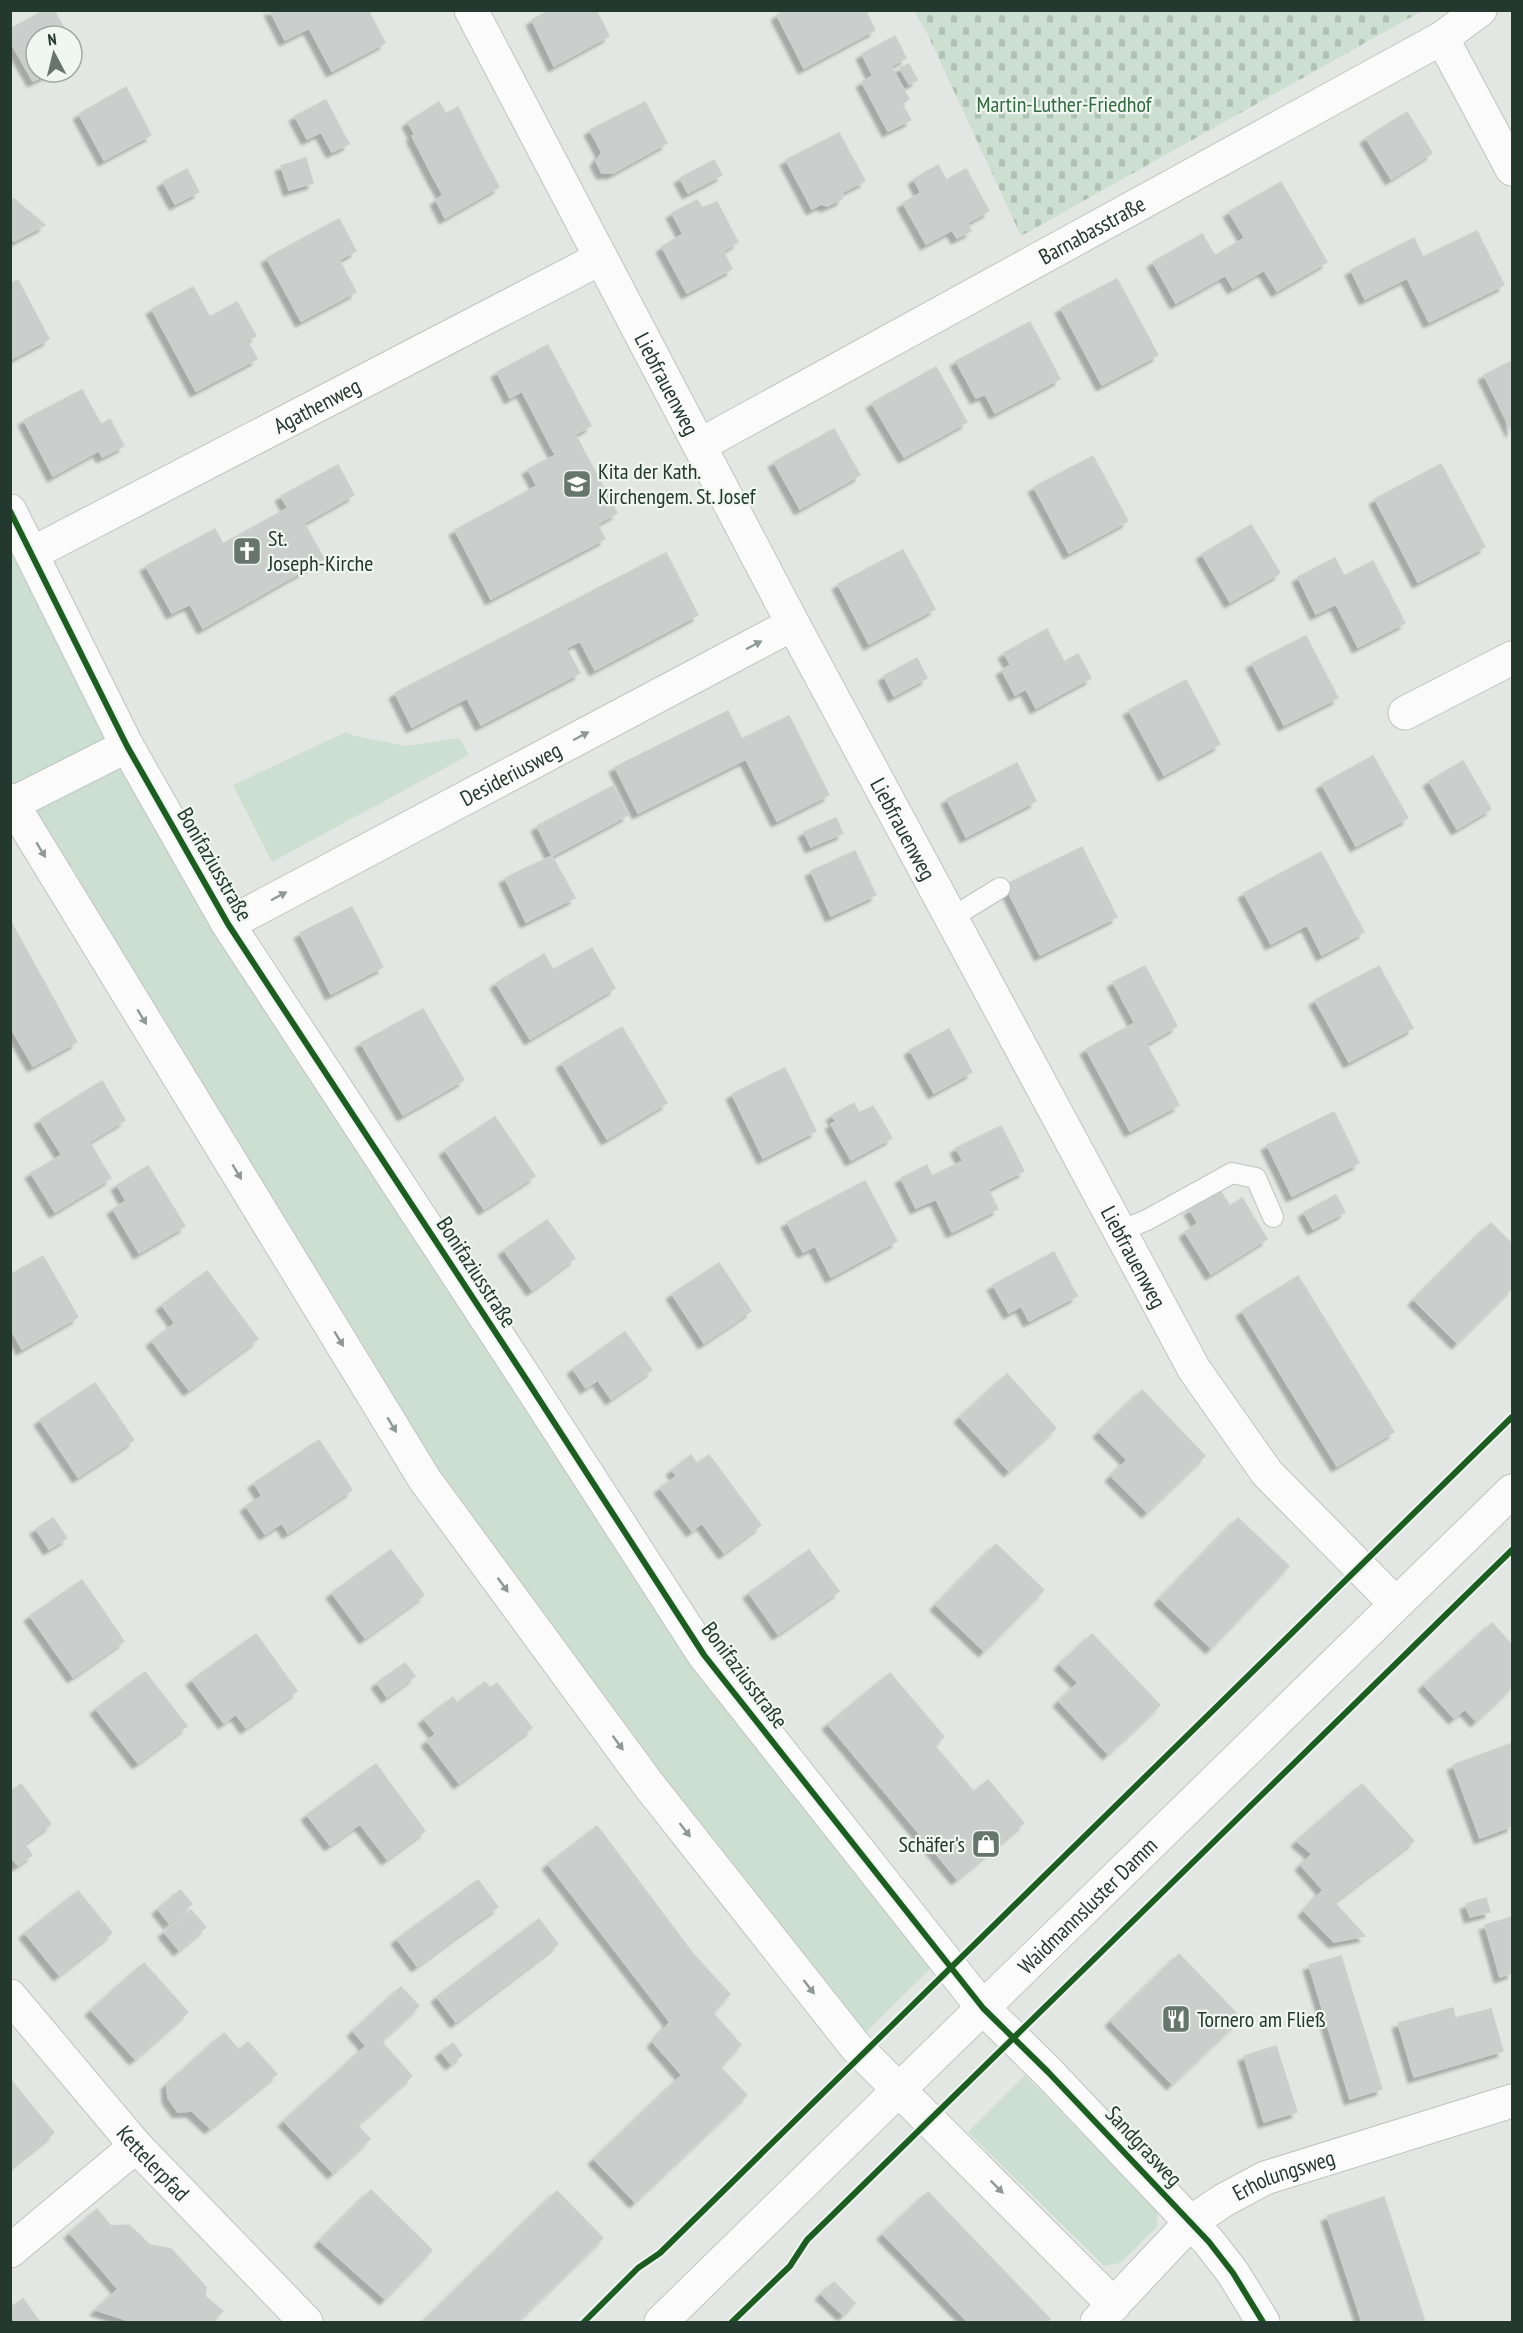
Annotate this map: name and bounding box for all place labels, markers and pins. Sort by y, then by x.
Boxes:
place label: Kita der Kath. Kirchengem. St. Josef [598,457,757,510]
school or university icon: Kita der Kath. Kirchengem. St. Josef [561,468,593,500]
place label: St. Joseph-Kirche [267,524,373,577]
church icon: St. Joseph-Kirche [231,535,263,567]
shop icon: Schäfer's [970,1828,1002,1860]
place label: Schäfer's [898,1830,965,1858]
restaurant icon: Tornero am Fließ [1160,2003,1192,2035]
place label: Tornero am Fließ [1197,2005,1326,2033]

